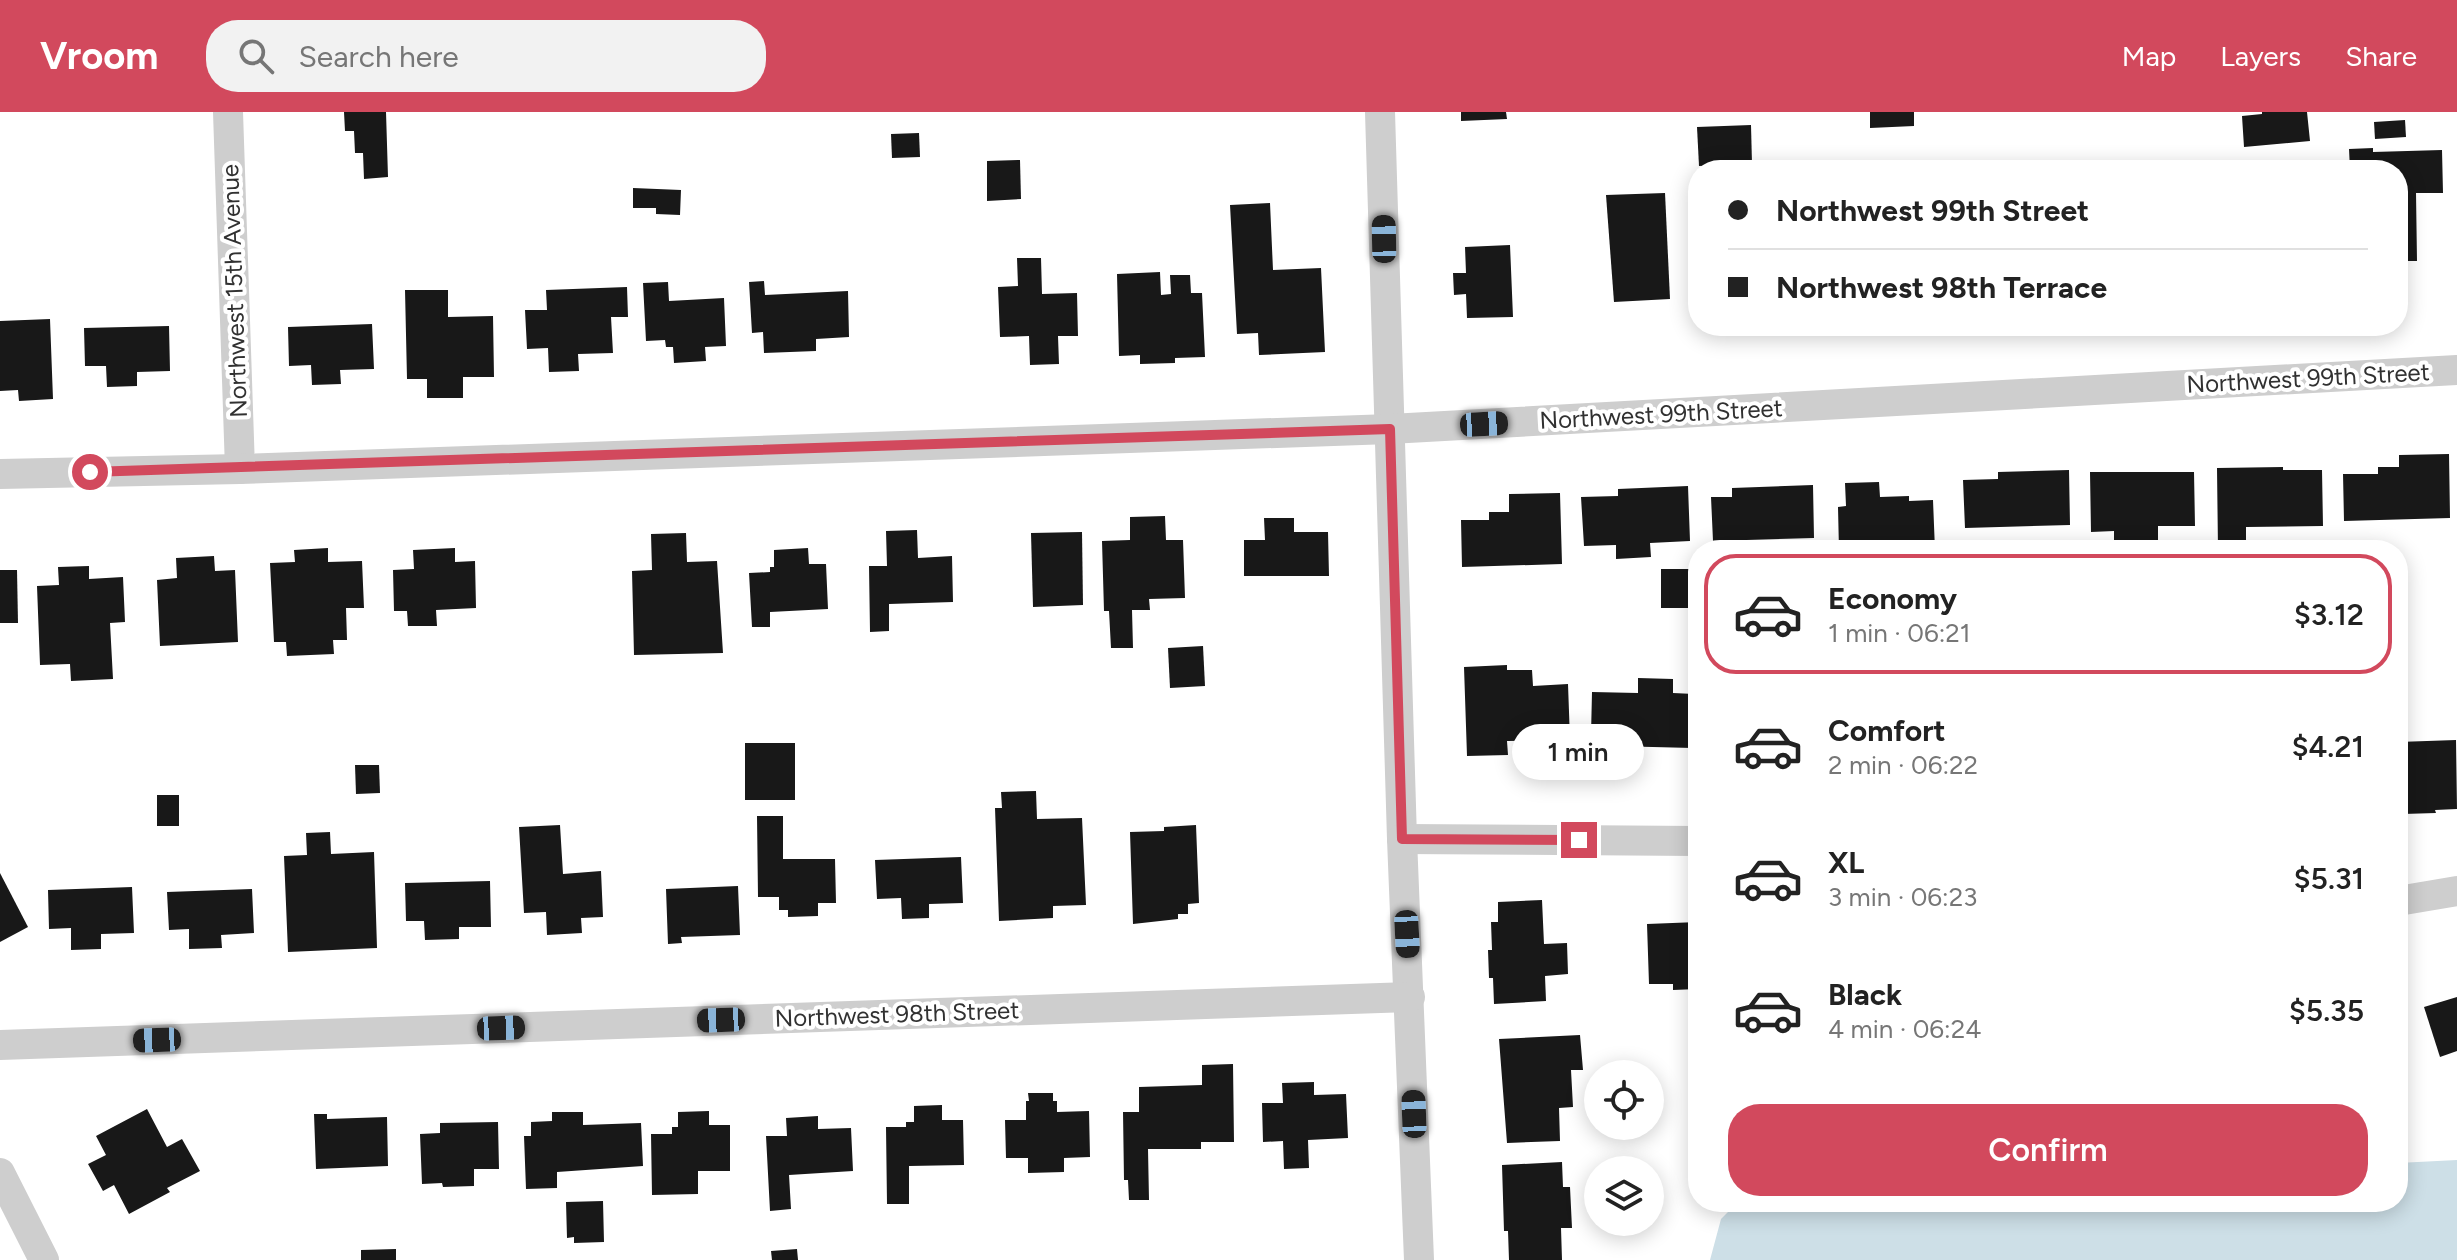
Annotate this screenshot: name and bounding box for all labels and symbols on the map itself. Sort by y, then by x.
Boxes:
street label: Northwest 15th Avenue [215,164,253,418]
car [1372,215,1396,263]
street label: Northwest 99th Street [2186,357,2430,399]
street label: Northwest 99th Street [1539,393,1783,435]
car [1459,411,1509,437]
route start [72,454,108,490]
callout: 1 min [1513,724,1645,780]
route end [1561,822,1597,858]
car [1394,909,1420,959]
street label: Northwest 98th Street [774,995,1020,1033]
car [697,1007,745,1033]
car [477,1015,525,1041]
car [133,1027,181,1053]
car [1401,1090,1427,1138]

